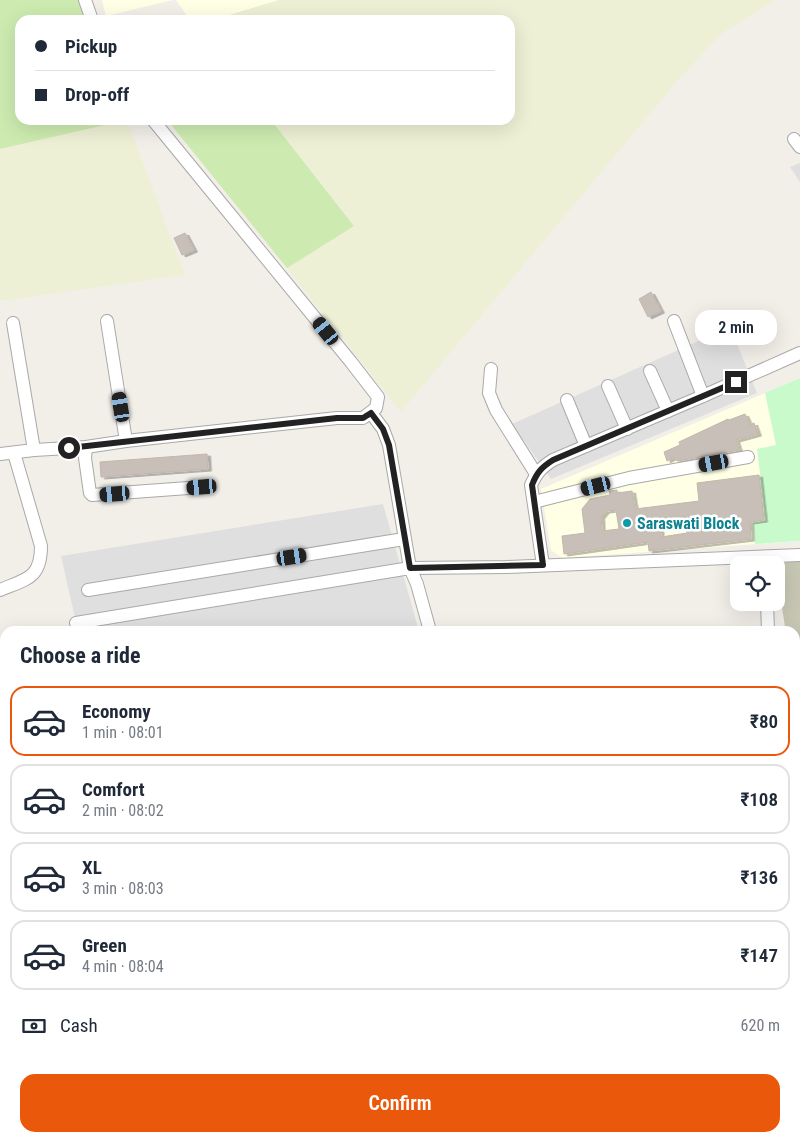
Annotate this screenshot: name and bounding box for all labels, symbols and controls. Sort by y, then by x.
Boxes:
text: Pickup [65,35,117,58]
text: Drop-off [65,83,129,106]
callout: 2 min [695,310,777,344]
car [310,315,341,347]
text: 2 min [718,318,754,337]
route end [725,371,747,393]
car [111,391,130,423]
route start [58,437,80,459]
car [697,453,730,473]
car [579,475,612,497]
car [186,478,217,496]
car [99,485,130,503]
place label: Saraswati Block [637,514,740,533]
marker: Saraswati Block [621,517,633,529]
car [276,547,307,567]
map controls [730,556,785,611]
button: locate [730,556,785,611]
text: Choose a ride [20,643,141,668]
icon: car [22,699,67,744]
text: Economy [82,700,151,723]
text: ₹80 [750,710,778,733]
text: 1 min · 08:01 [82,723,164,742]
icon: car [22,777,67,822]
text: Comfort [82,778,145,801]
text: ₹108 [740,788,778,811]
text: 2 min · 08:02 [82,801,164,820]
icon: car [22,855,67,900]
text: XL [82,856,102,879]
text: ₹136 [740,866,778,889]
text: 3 min · 08:03 [82,879,164,898]
icon: car [22,933,67,978]
text: Green [82,934,127,957]
text: ₹147 [740,944,778,967]
text: 4 min · 08:04 [82,957,164,976]
icon: cash [20,1012,48,1040]
text: Cash [60,1014,98,1037]
text: 620 m [741,1016,780,1035]
button: Confirm [20,1074,780,1132]

